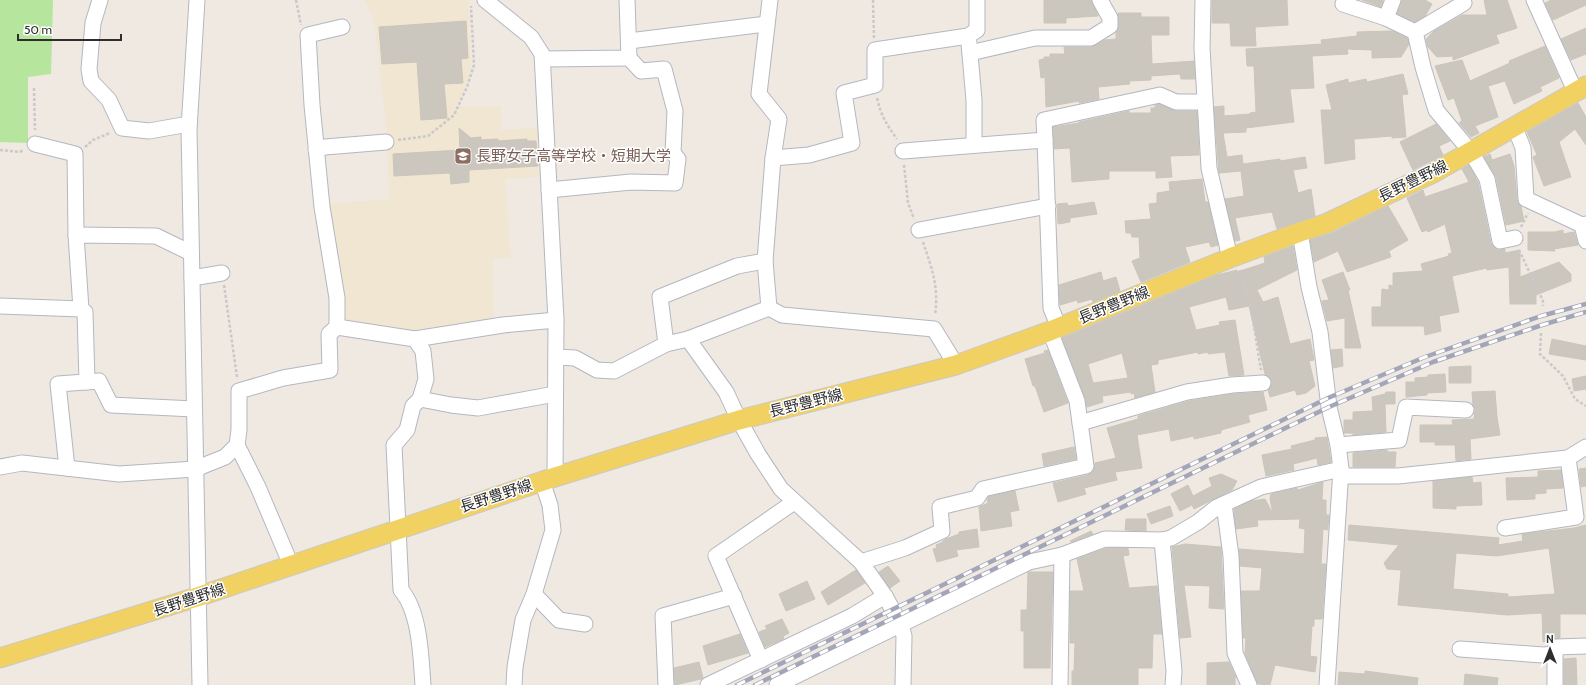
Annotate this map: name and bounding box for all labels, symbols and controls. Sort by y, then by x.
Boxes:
scale bar [18,16,121,42]
text: 50 m [24,22,52,37]
school or university icon: 長野女子高等学校・短期大学 [453,146,473,166]
place label: 長野女子高等学校・短期大学 [476,147,671,165]
street label: 長野豊野線 [1375,156,1451,206]
street label: 長野豊野線 [1076,283,1152,327]
street label: 長野豊野線 [767,385,845,421]
street label: 長野豊野線 [458,476,534,516]
street label: 長野豊野線 [151,580,227,620]
north arrow [1530,629,1570,669]
text: N [1546,632,1554,646]

